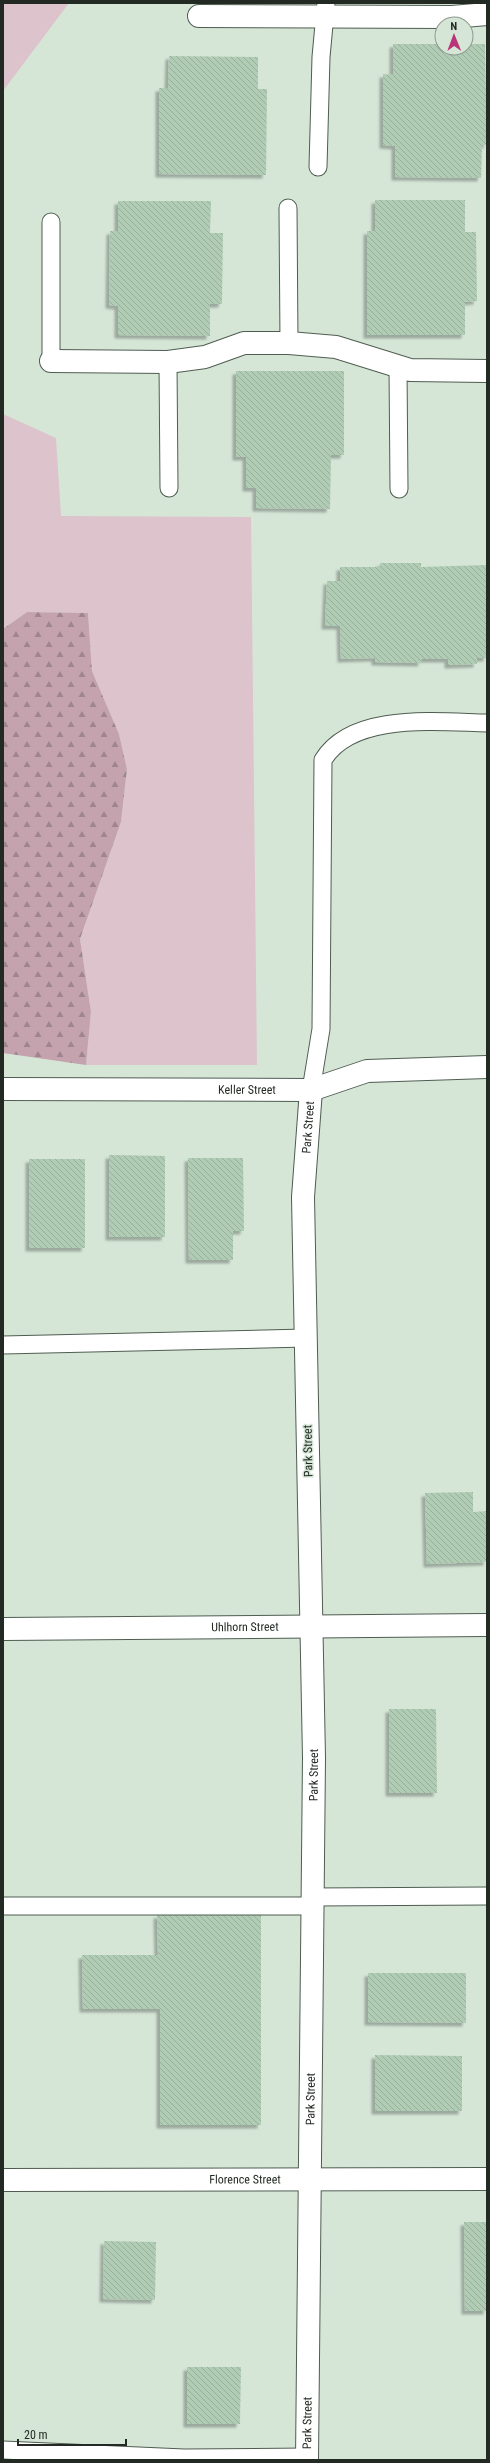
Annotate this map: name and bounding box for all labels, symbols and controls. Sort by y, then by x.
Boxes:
north arrow [434,16,474,56]
text: N [450,20,458,33]
street label: Keller Street [218,1083,276,1097]
street label: Park Street [299,1100,317,1154]
street label: Park Street [301,1424,315,1477]
street label: Uhlhorn Street [211,1620,279,1634]
street label: Park Street [307,1748,321,1801]
street label: Park Street [303,2072,318,2125]
street label: Florence Street [209,2172,281,2187]
street label: Park Street [300,2396,315,2449]
scale bar [18,2421,126,2447]
text: 20 m [24,2428,48,2442]

